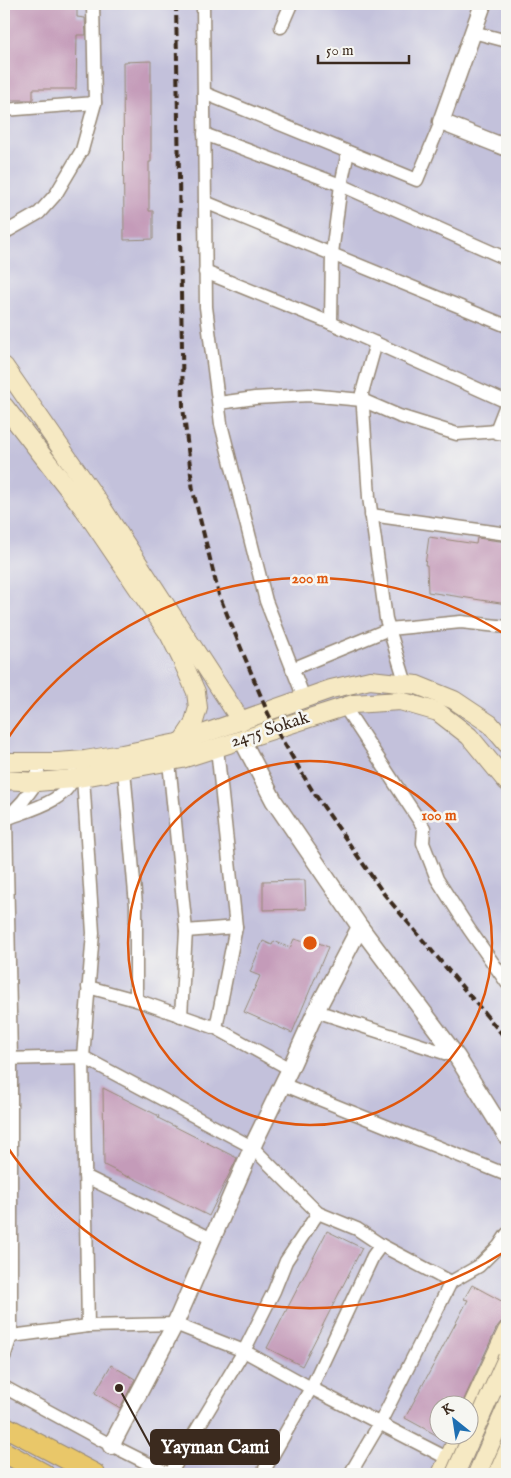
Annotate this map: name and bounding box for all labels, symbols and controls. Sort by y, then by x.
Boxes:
scale bar [318,32,410,64]
text: 50 m [326,41,354,60]
text: 200 m [292,569,329,588]
street label: 2475 Sokak [228,706,313,754]
text: 100 m [421,806,457,825]
centre of rings [301,934,319,952]
north arrow [428,1396,478,1446]
text: K [439,1399,458,1420]
callout: Yayman Cami [151,1430,279,1464]
text: Yayman Cami [161,1436,269,1460]

